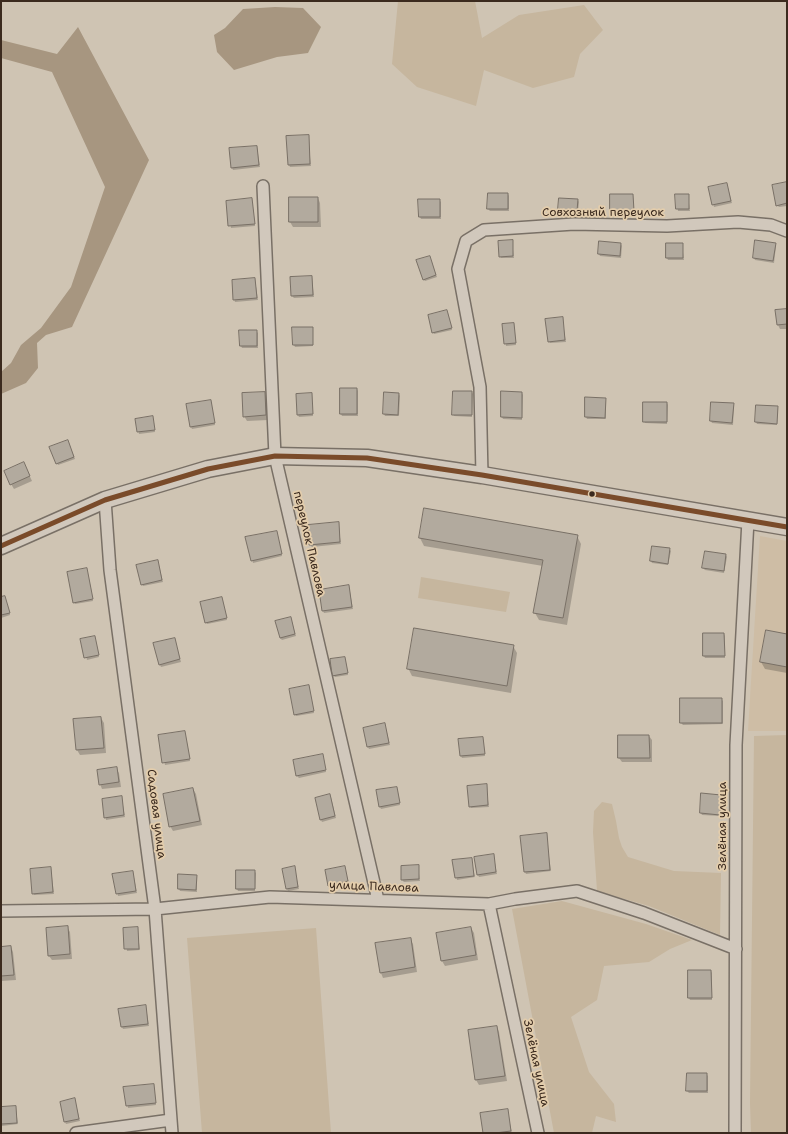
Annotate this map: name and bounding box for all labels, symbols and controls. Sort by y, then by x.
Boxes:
street label: Совхозный переулок [542,206,664,220]
unlabelled marker [587,489,597,499]
street label: переулок Павлова [290,490,328,598]
street label: Садовая улица [143,768,169,860]
street label: Зелёная улица [716,782,730,870]
street label: улица Павлова [329,878,419,896]
street label: Зелёная улица [520,1018,552,1108]

